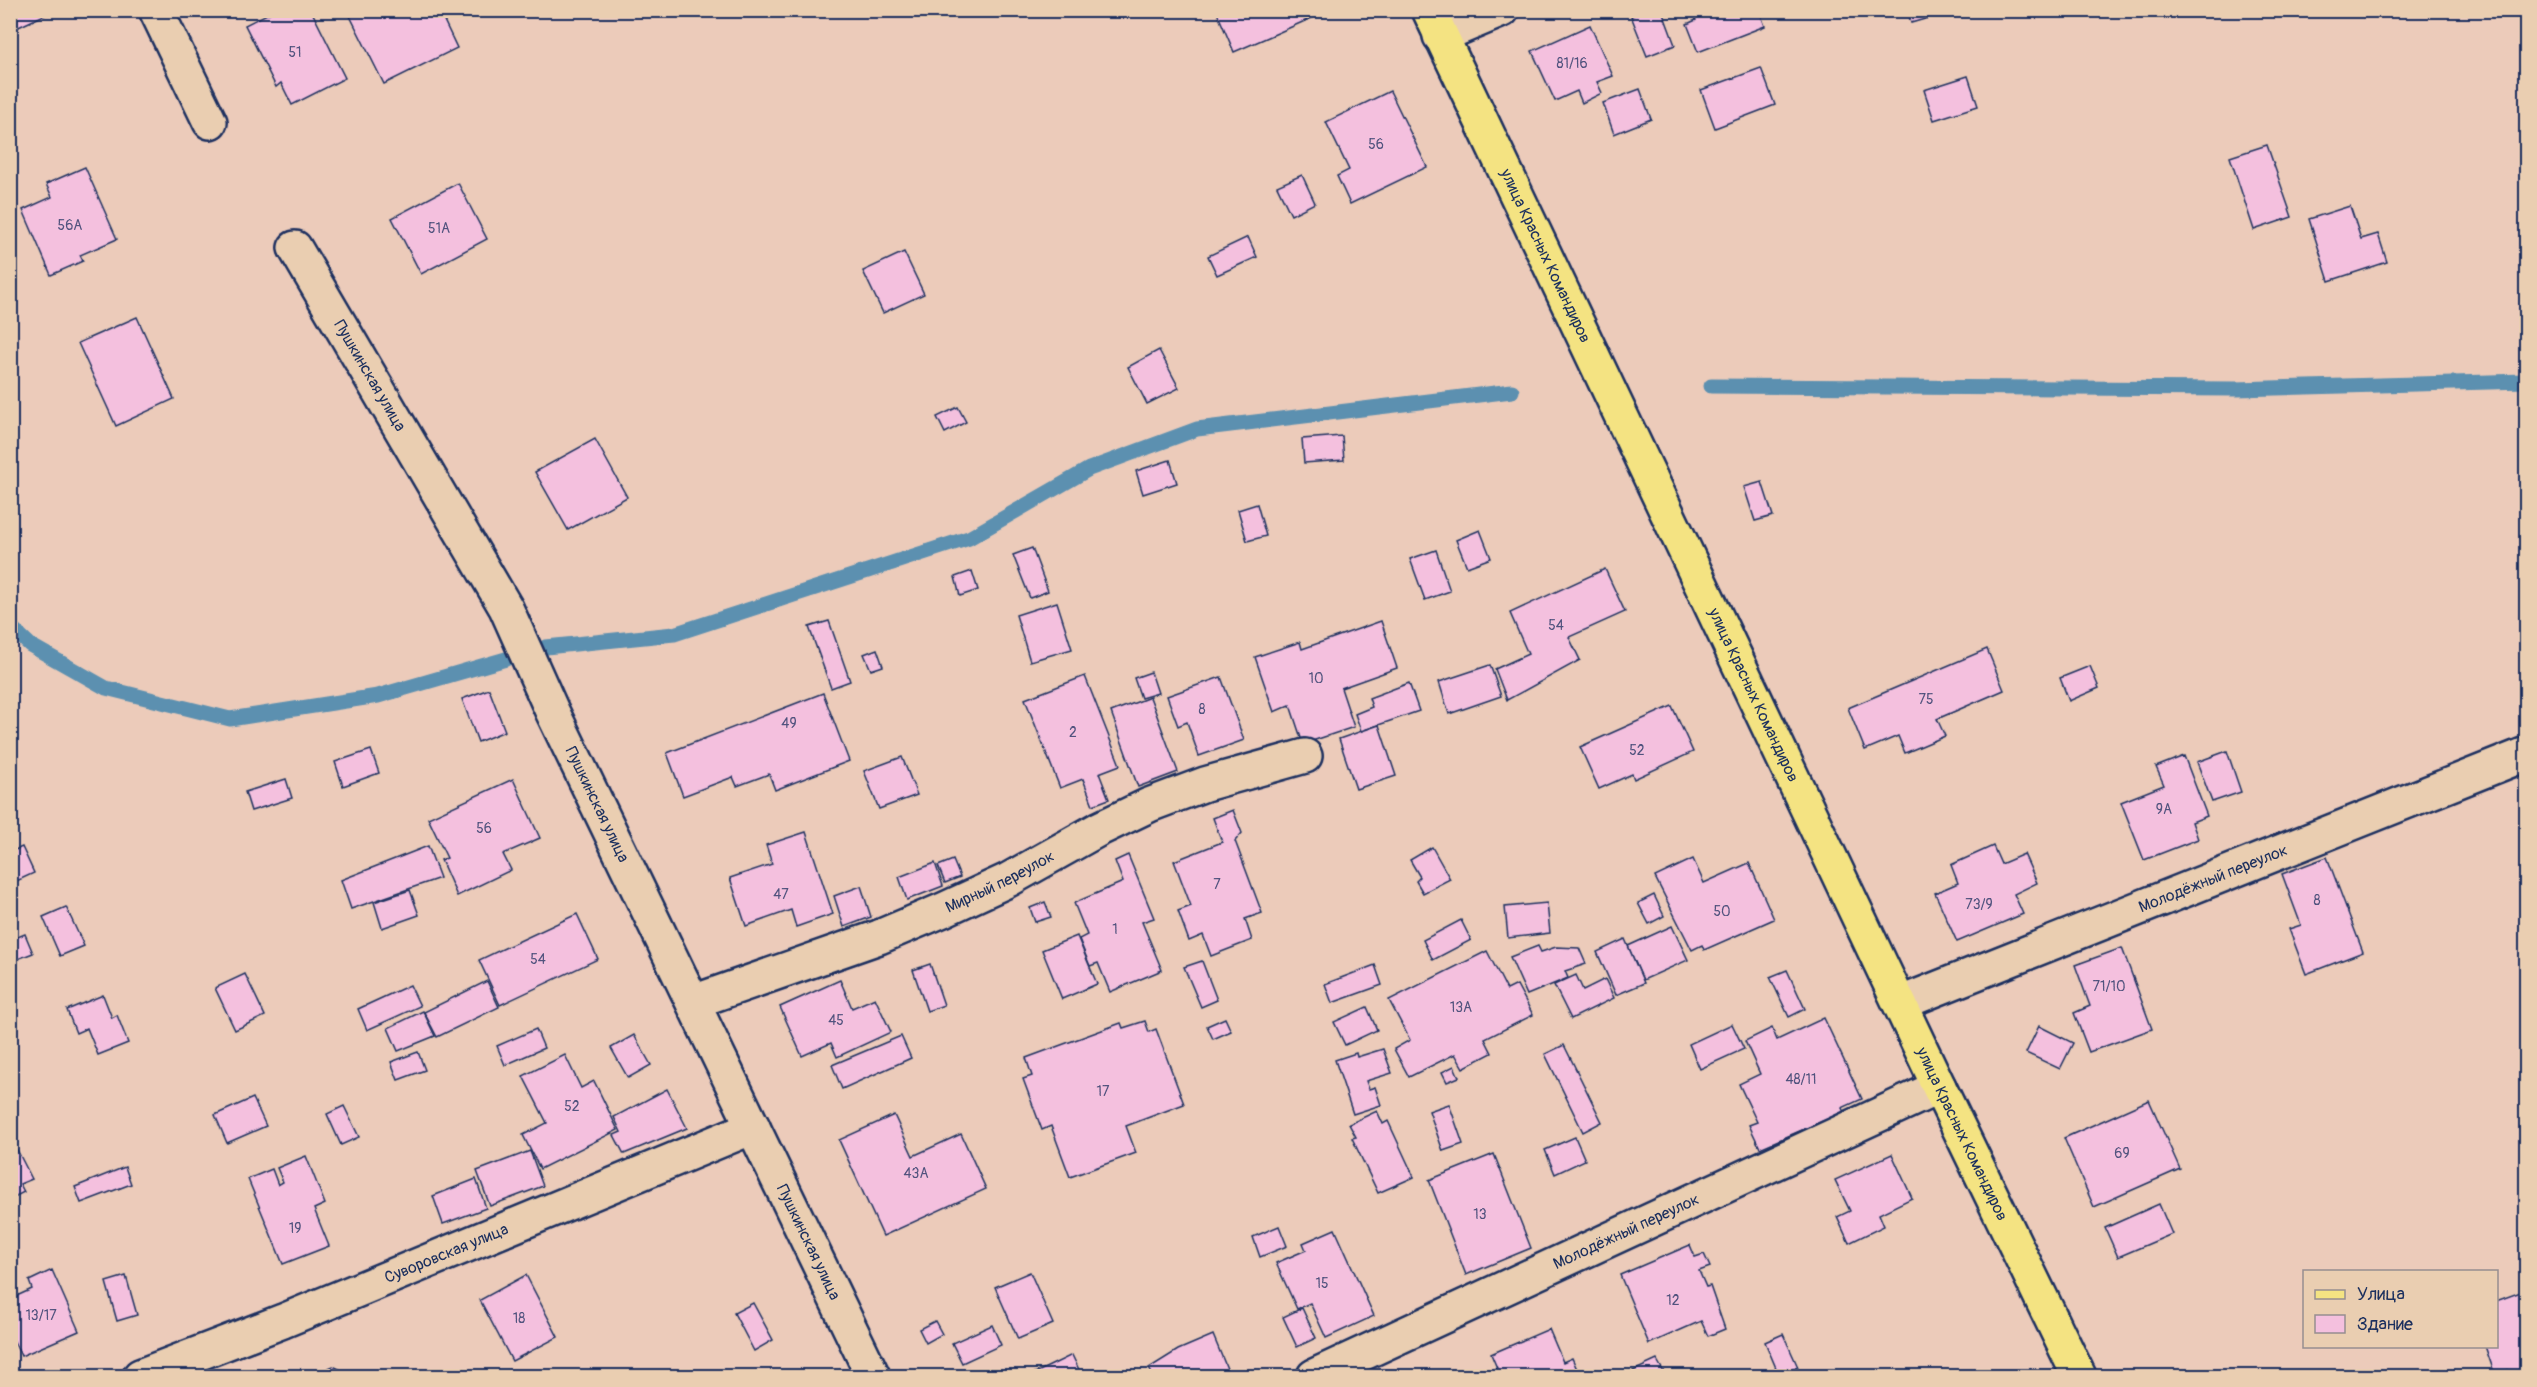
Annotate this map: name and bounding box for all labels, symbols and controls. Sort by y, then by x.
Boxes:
house number: 51 [288,44,302,61]
house number: 81/16 [1556,55,1588,72]
house number: 56 [1368,136,1384,153]
street label: улица Красных Командиров [1495,165,1595,346]
house number: 56А [58,217,82,234]
house number: 51А [428,220,450,237]
street label: Пушкинская улица [329,316,410,435]
street label: улица Красных Командиров [1703,604,1803,785]
house number: 54 [1548,617,1564,634]
house number: 10 [1308,670,1324,687]
house number: 75 [1919,691,1934,708]
house number: 8 [1198,701,1206,718]
house number: 49 [781,715,797,732]
house number: 2 [1069,724,1077,741]
house number: 52 [1629,742,1645,759]
street label: Пушкинская улица [561,744,634,866]
house number: 9А [2156,801,2172,818]
house number: 56 [476,820,492,837]
street label: Молодёжный переулок [2136,840,2291,917]
street label: Мирный переулок [942,846,1058,917]
house number: 7 [1213,876,1221,893]
house number: 47 [773,886,789,903]
house number: 8 [2313,892,2321,909]
house number: 73/9 [1965,896,1993,913]
house number: 50 [1713,903,1731,920]
house number: 1 [1112,921,1118,938]
house number: 54 [530,951,546,968]
house number: 71/10 [2093,978,2125,995]
house number: 13А [1450,999,1472,1016]
house number: 45 [828,1012,844,1029]
street label: улица Красных Командиров [1911,1043,2012,1224]
house number: 48/11 [1785,1071,1817,1088]
house number: 17 [1097,1083,1110,1100]
house number: 52 [564,1098,580,1115]
house number: 69 [2114,1145,2130,1162]
house number: 43А [903,1165,929,1182]
street label: Пушкинская улица [772,1181,845,1303]
street label: Молодёжный переулок [1550,1189,1702,1274]
house number: 13 [1473,1206,1487,1223]
street label: Суворовская улица [382,1219,511,1288]
house number: 19 [289,1220,301,1237]
legend [2303,1270,2498,1348]
house number: 15 [1315,1275,1329,1292]
text: Улица [2357,1283,2405,1306]
house number: 12 [1666,1292,1680,1309]
house number: 13/17 [25,1307,57,1324]
house number: 18 [513,1310,525,1327]
text: Здание [2357,1313,2413,1336]

